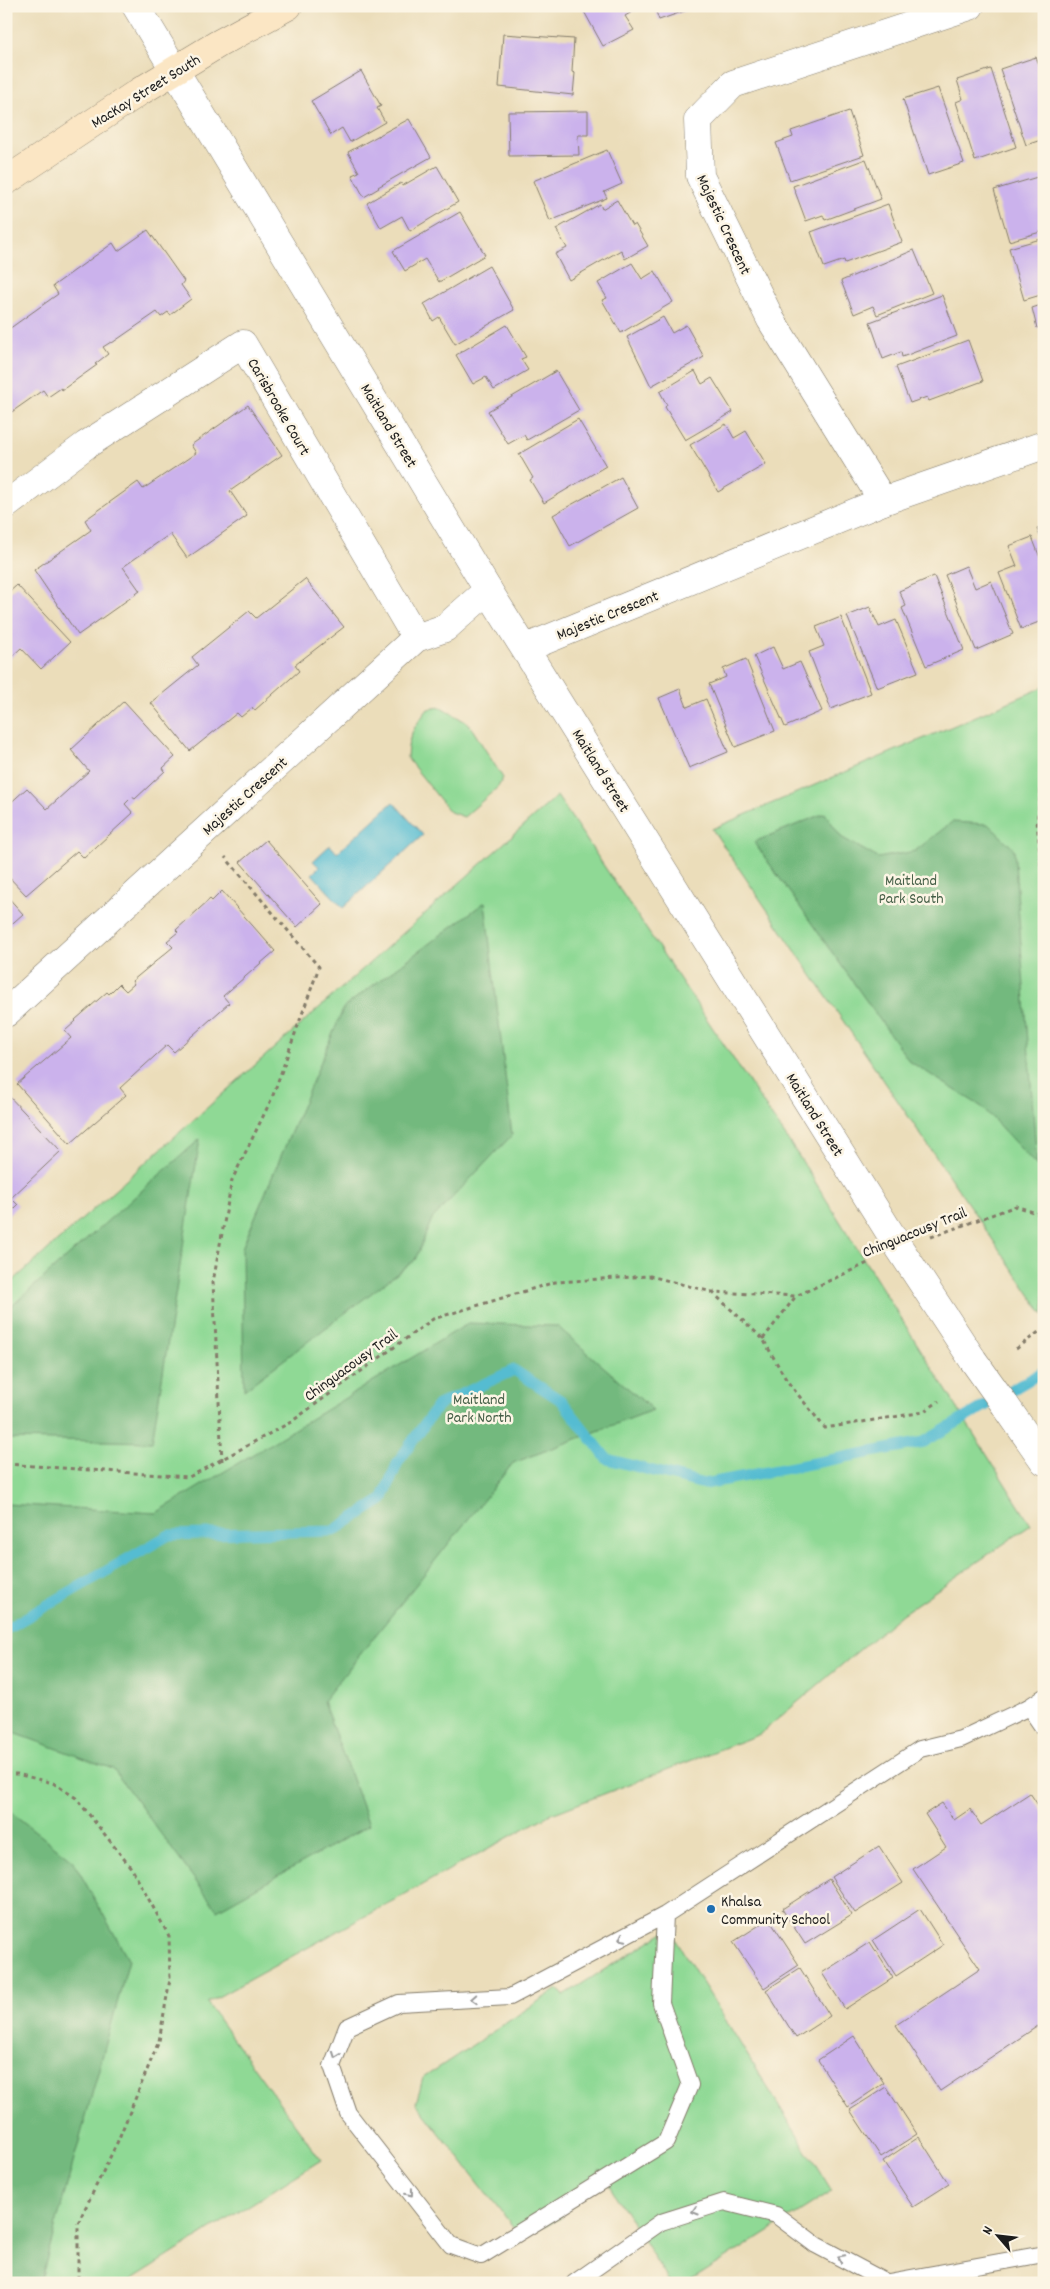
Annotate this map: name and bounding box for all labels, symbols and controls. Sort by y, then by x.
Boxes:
street label: MacKay Street South [87,49,206,135]
street label: Majestic Crescent [689,171,756,279]
street label: Carisbrooke Court [241,354,315,460]
street label: Maitland Street [354,380,422,473]
street label: Majestic Crescent [553,585,662,647]
street label: Maitland Street [565,725,635,818]
street label: Majestic Crescent [198,752,294,842]
park label: Maitland Park South [878,870,944,911]
street label: Maitland Street [779,1069,849,1162]
street label: Chinguacousy Trail [859,1202,971,1265]
street label: Chinguacousy Trail [300,1324,403,1408]
park label: Maitland Park North [446,1389,512,1430]
place label: Khalsa Community School [721,1891,830,1932]
marker: Khalsa Community School [705,1903,717,1915]
one-way arrow [618,1932,627,1942]
one-way arrow [470,1994,478,2005]
one-way arrow [332,2050,342,2059]
one-way arrow [404,2187,413,2197]
one-way arrow [691,2206,700,2216]
north arrow [972,2212,1022,2262]
text: N [978,2223,999,2239]
one-way arrow [838,2255,847,2265]

